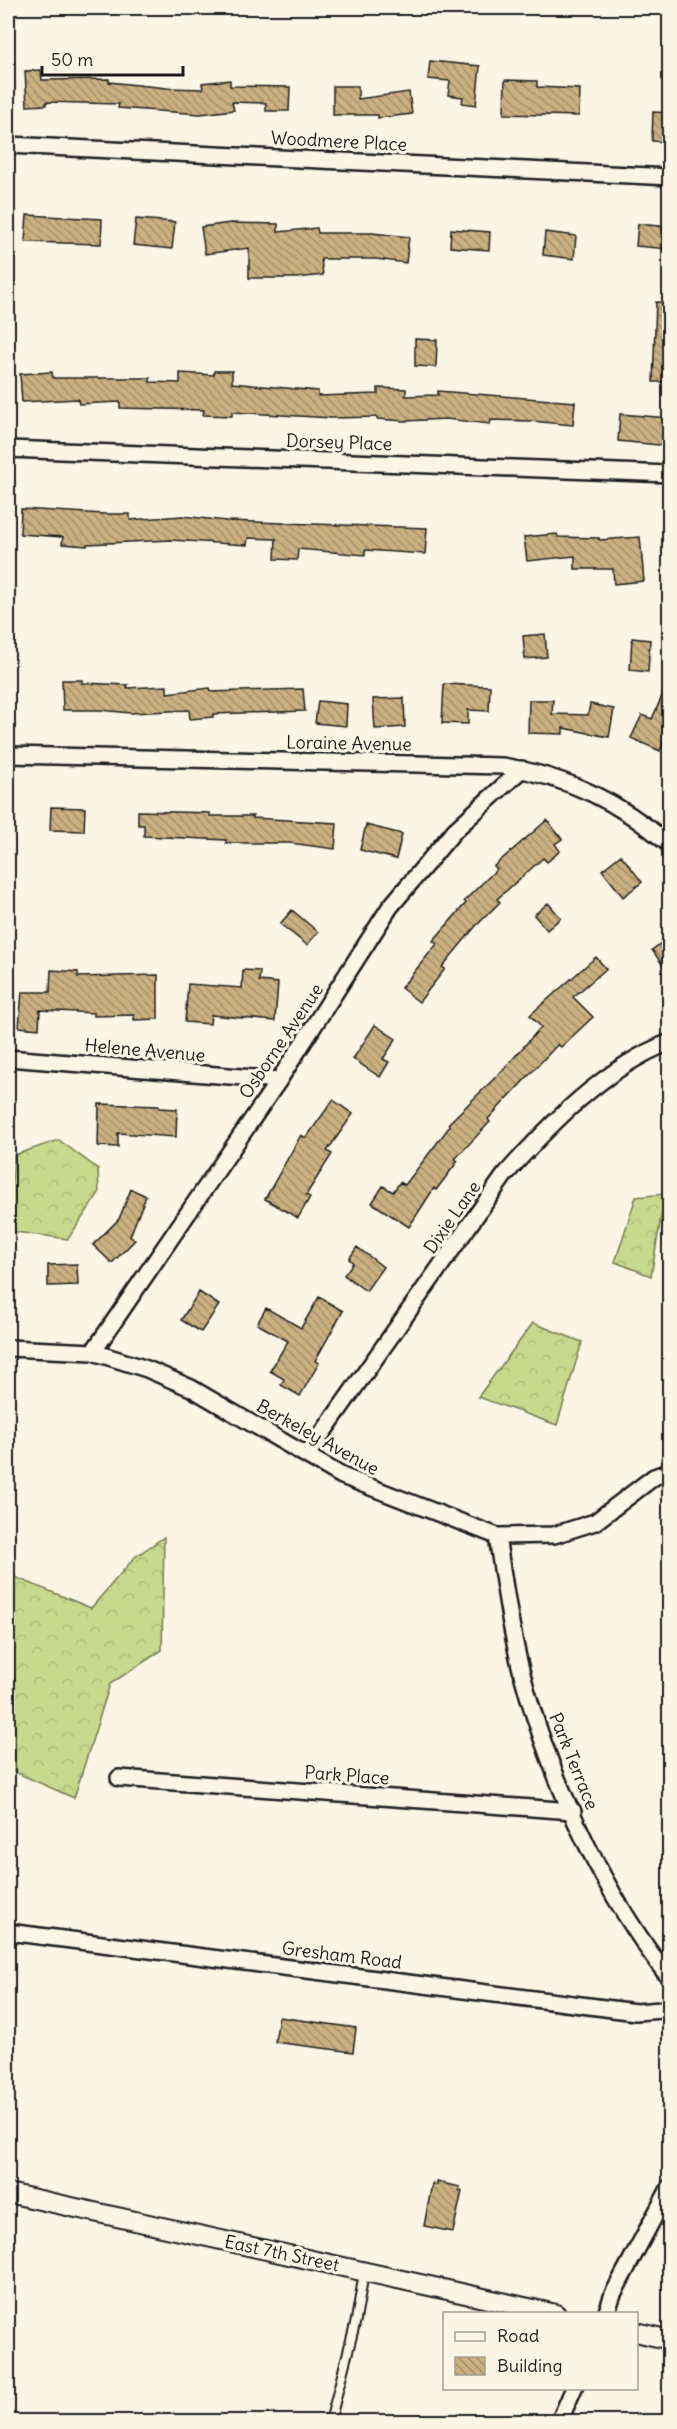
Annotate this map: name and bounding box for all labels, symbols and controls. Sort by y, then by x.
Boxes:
scale bar [42,39,183,77]
text: 50 m [51,48,93,71]
street label: Woodmere Place [270,126,408,156]
street label: Dorsey Place [286,429,392,455]
street label: Loraine Avenue [286,730,412,756]
street label: Osborne Avenue [234,979,328,1103]
street label: Helene Avenue [84,1033,206,1067]
street label: Dixie Lane [419,1176,485,1258]
street label: Berkeley Avenue [253,1394,383,1480]
street label: Park Terrace [544,1709,604,1813]
street label: Park Place [304,1761,390,1789]
street label: Gresham Road [281,1936,404,1974]
street label: East 7th Street [223,2230,341,2276]
legend [443,2312,638,2390]
text: Road [497,2324,540,2347]
text: Building [497,2354,562,2377]

